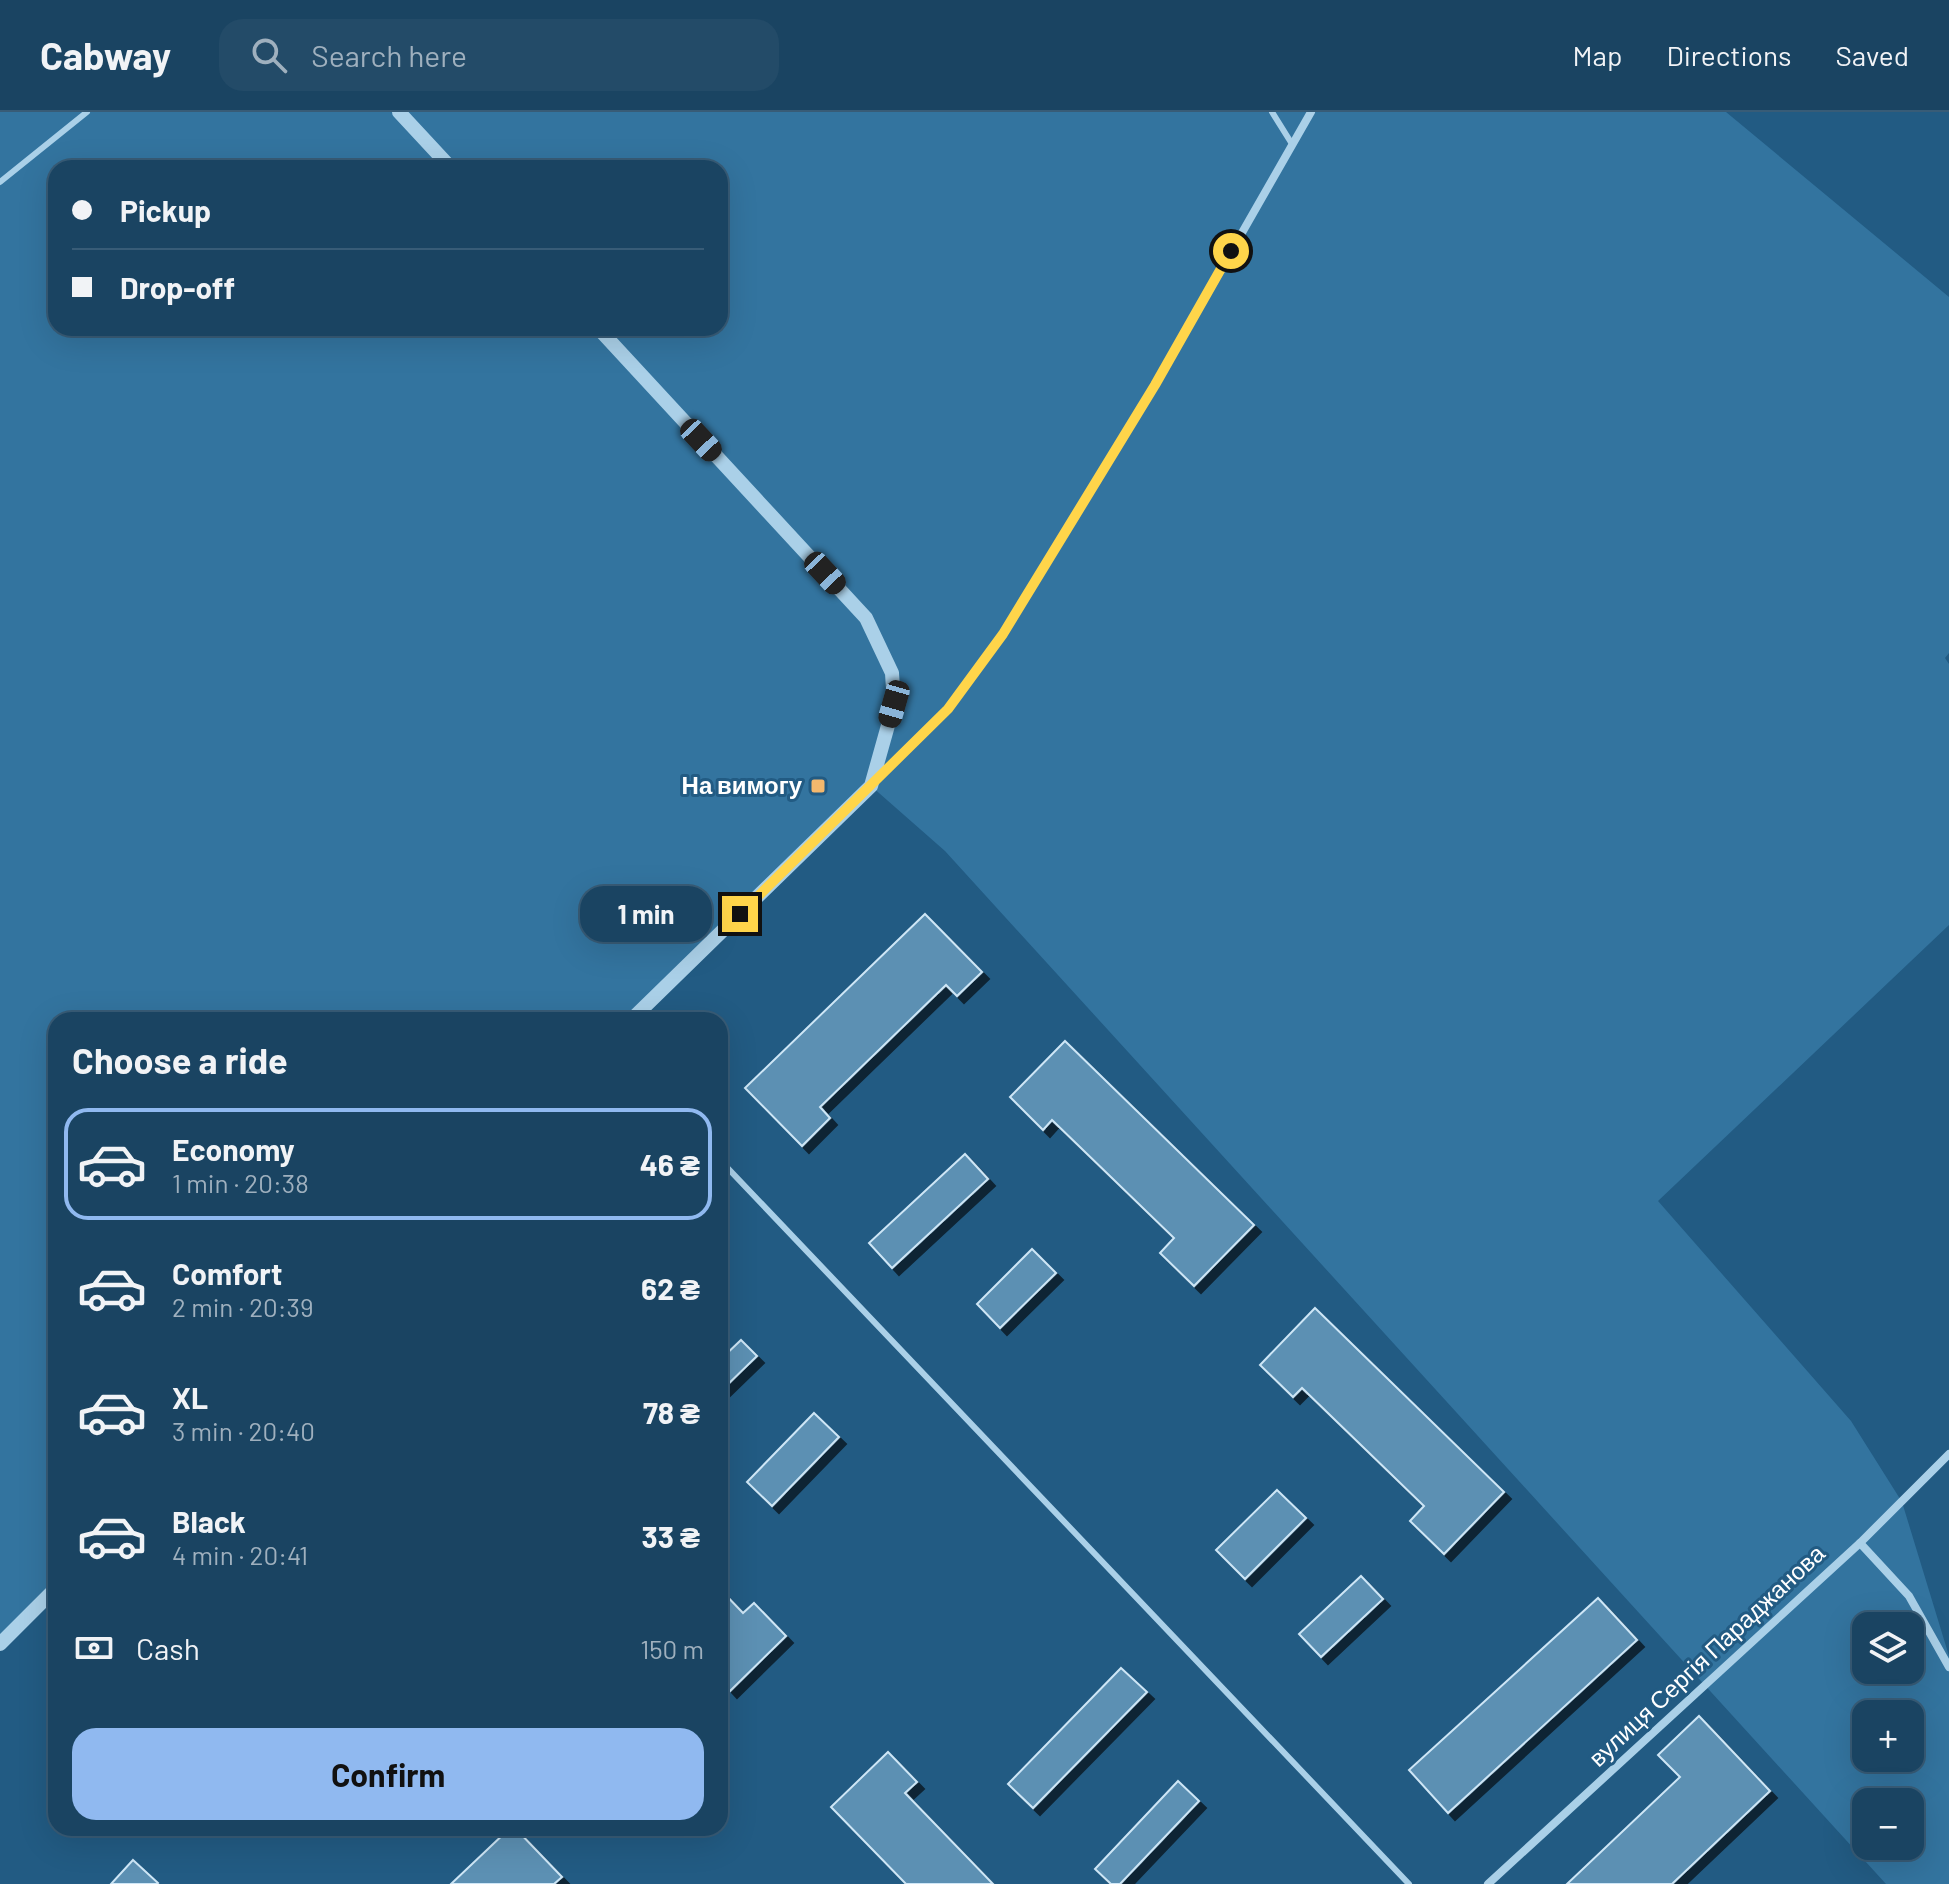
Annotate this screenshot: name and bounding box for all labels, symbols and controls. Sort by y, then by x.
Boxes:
search box [219,19,779,91]
text: Cabway [40,32,171,78]
icon: search [247,33,291,77]
text: Search here [311,37,467,73]
text: Map [1573,38,1622,72]
text: Directions [1666,38,1792,72]
text: Saved [1836,38,1909,72]
text: Pickup [120,192,211,228]
route start [1213,233,1249,269]
text: Drop-off [120,269,235,305]
car [676,414,726,466]
car [800,547,850,599]
car [876,678,912,730]
place label: На вимогу [682,770,803,799]
marker: На вимогу [809,777,827,795]
callout: 1 min [580,886,712,942]
route end [722,896,758,932]
text: 1 min [618,898,674,929]
text: Choose a ride [72,1038,288,1081]
icon: car [76,1128,148,1200]
text: Economy [172,1131,295,1167]
text: 46 ₴ [640,1146,700,1182]
text: 1 min · 20:38 [172,1167,309,1198]
icon: car [76,1252,148,1324]
text: Comfort [172,1255,282,1291]
text: 62 ₴ [641,1270,700,1306]
text: 2 min · 20:39 [172,1291,314,1322]
icon: car [76,1376,148,1448]
text: XL [172,1379,208,1415]
text: 78 ₴ [643,1394,700,1430]
text: 3 min · 20:40 [172,1415,315,1446]
icon: car [76,1500,148,1572]
text: Black [172,1503,246,1539]
text: 33 ₴ [642,1518,700,1554]
street label: вулиця Сергія Параджанова [1582,1538,1830,1772]
text: 4 min · 20:41 [172,1539,308,1570]
map controls [1852,1612,1924,1860]
button: layers [1852,1612,1924,1684]
icon: cash [72,1626,116,1670]
text: Cash [136,1630,200,1666]
text: 150 m [640,1633,704,1664]
button: + [1852,1700,1924,1772]
button: Confirm [72,1728,704,1820]
button: − [1852,1788,1924,1860]

